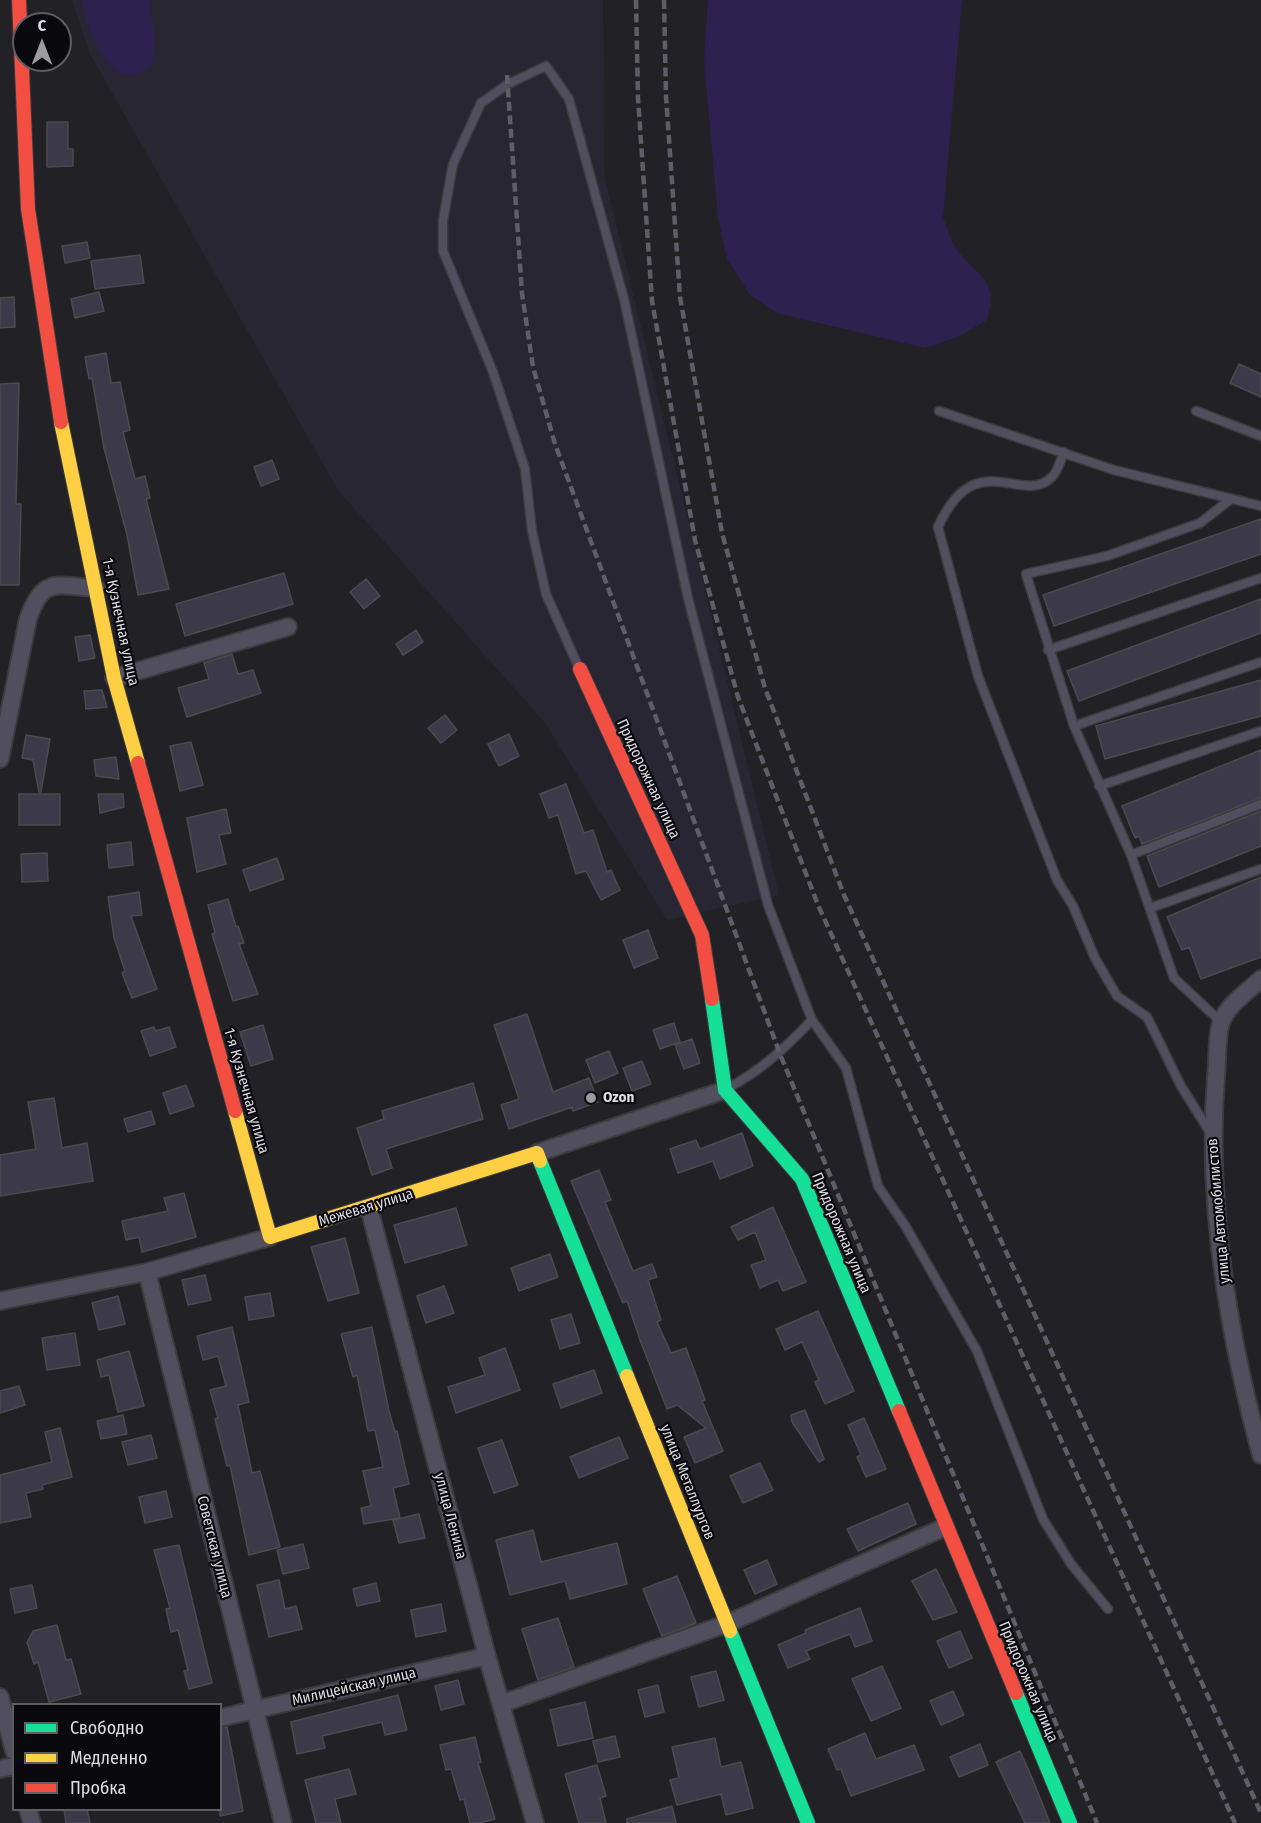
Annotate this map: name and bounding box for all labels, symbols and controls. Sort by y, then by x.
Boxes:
north arrow [12,12,72,72]
text: С [38,16,46,35]
street label: 1-я Кузнечная улица [98,557,142,687]
street label: Придорожная улица [612,716,684,842]
street label: 1-я Кузнечная улица [219,1026,273,1156]
place label: Ozon [603,1089,634,1107]
marker: Ozon [584,1091,598,1105]
street label: улица Автомобилистов [1204,1137,1234,1285]
street label: Придорожная улица [807,1170,875,1296]
street label: Межевая улица [316,1185,416,1231]
street label: улица Металлургов [656,1422,718,1542]
street label: улица Ленина [430,1471,470,1561]
street label: Советская улица [193,1494,235,1600]
street label: Придорожная улица [994,1619,1062,1745]
street label: Милицейская улица [290,1664,418,1710]
legend [12,1703,222,1811]
text: Свободно [70,1717,144,1739]
text: Медленно [70,1747,148,1769]
text: Пробка [70,1777,126,1799]

